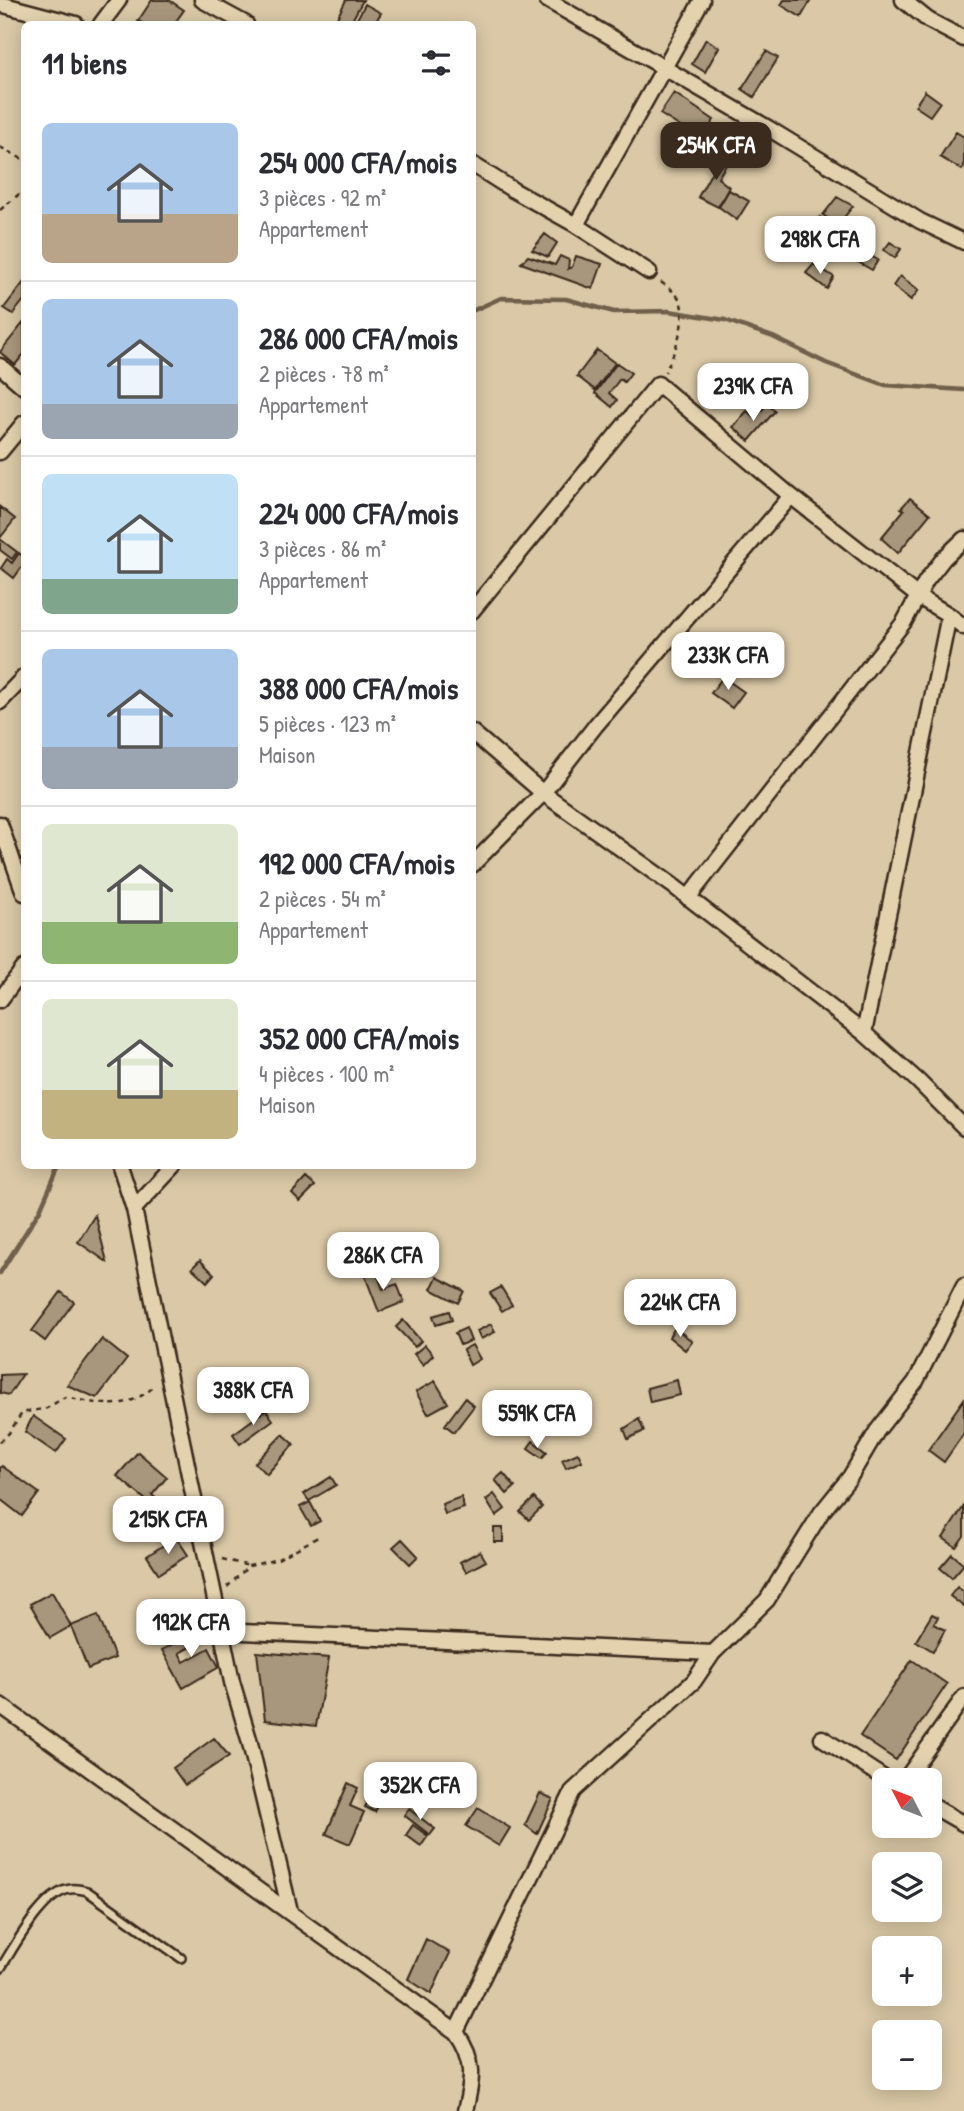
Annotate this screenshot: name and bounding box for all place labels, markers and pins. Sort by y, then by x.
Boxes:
pin: 254K CFA [644,122,788,182]
pin: 298K CFA [748,216,892,276]
pin: 239K CFA [681,364,825,423]
pin: 233K CFA [656,632,800,692]
pin: 286K CFA [311,1232,455,1292]
pin: 224K CFA [608,1280,752,1339]
pin: 388K CFA [181,1368,325,1427]
pin: 559K CFA [465,1390,609,1450]
pin: 215K CFA [96,1496,240,1556]
pin: 192K CFA [119,1600,263,1659]
pin: 352K CFA [348,1762,492,1822]

